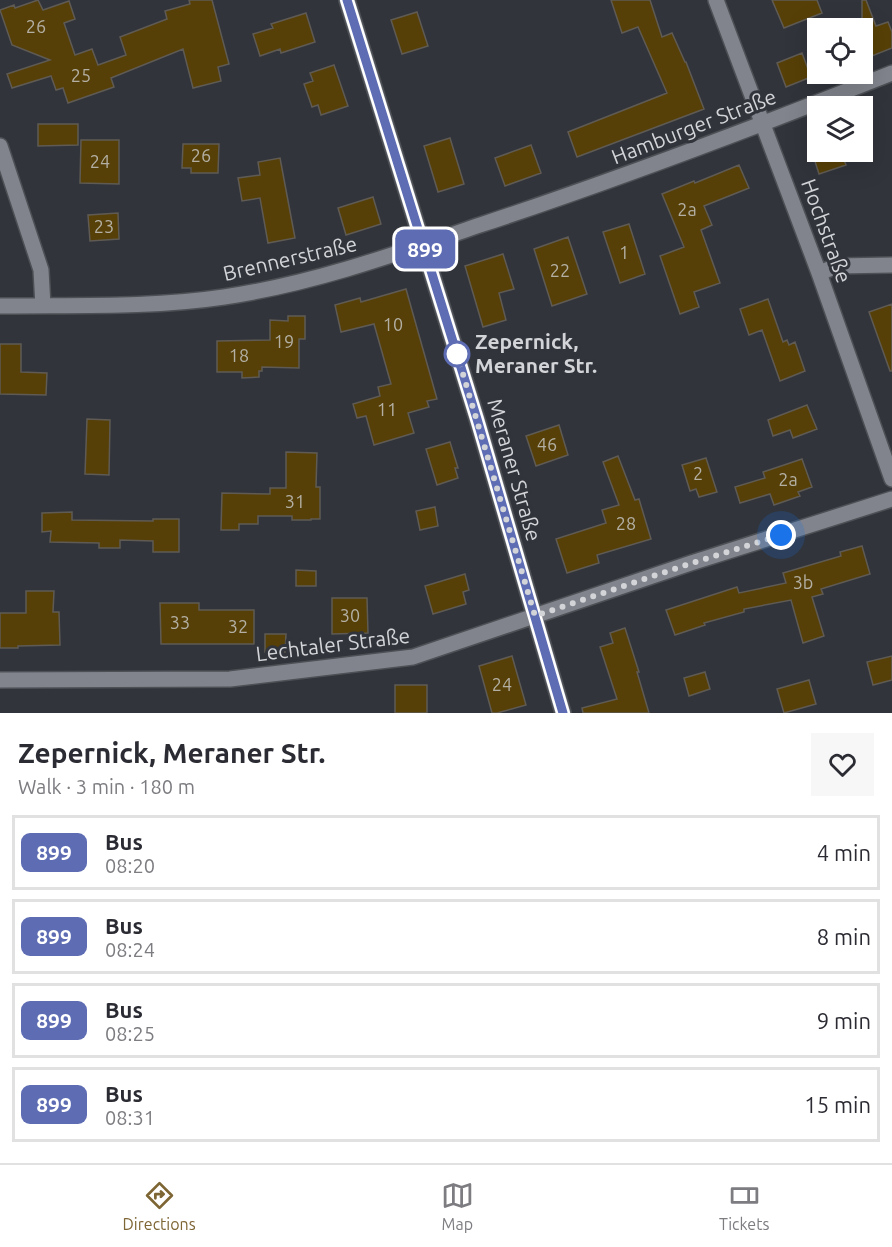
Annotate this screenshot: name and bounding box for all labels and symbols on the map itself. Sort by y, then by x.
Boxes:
house number: 26 [26,16,46,36]
house number: 25 [71,65,91,85]
street label: Hamburger Straße [608,84,779,169]
house number: 26 [191,145,211,165]
house number: 24 [90,151,110,171]
street label: Hochstraße [797,175,857,286]
house number: 2a [677,199,697,219]
house number: 23 [94,216,114,236]
line badge: 899 [390,230,460,268]
street label: Brennerstraße [220,231,359,285]
house number: 1 [619,242,629,262]
house number: 22 [550,260,570,280]
house number: 10 [383,314,403,334]
place label: Zepernick, Meraner Str. [475,329,597,377]
house number: 19 [274,331,294,351]
marker: Zepernick, Meraner Str. [444,341,470,367]
house number: 18 [229,345,249,365]
street label: Meraner Straße [483,396,547,544]
house number: 11 [377,399,397,419]
house number: 46 [537,434,557,454]
house number: 2 [693,463,703,483]
house number: 2a [778,469,798,489]
house number: 31 [285,491,305,511]
house number: 28 [616,513,636,533]
your location [766,520,796,550]
house number: 3b [793,572,813,592]
house number: 30 [340,605,360,625]
house number: 33 [170,612,190,632]
house number: 32 [228,616,248,636]
street label: Lechtaler Straße [254,623,411,665]
house number: 24 [492,674,512,694]

